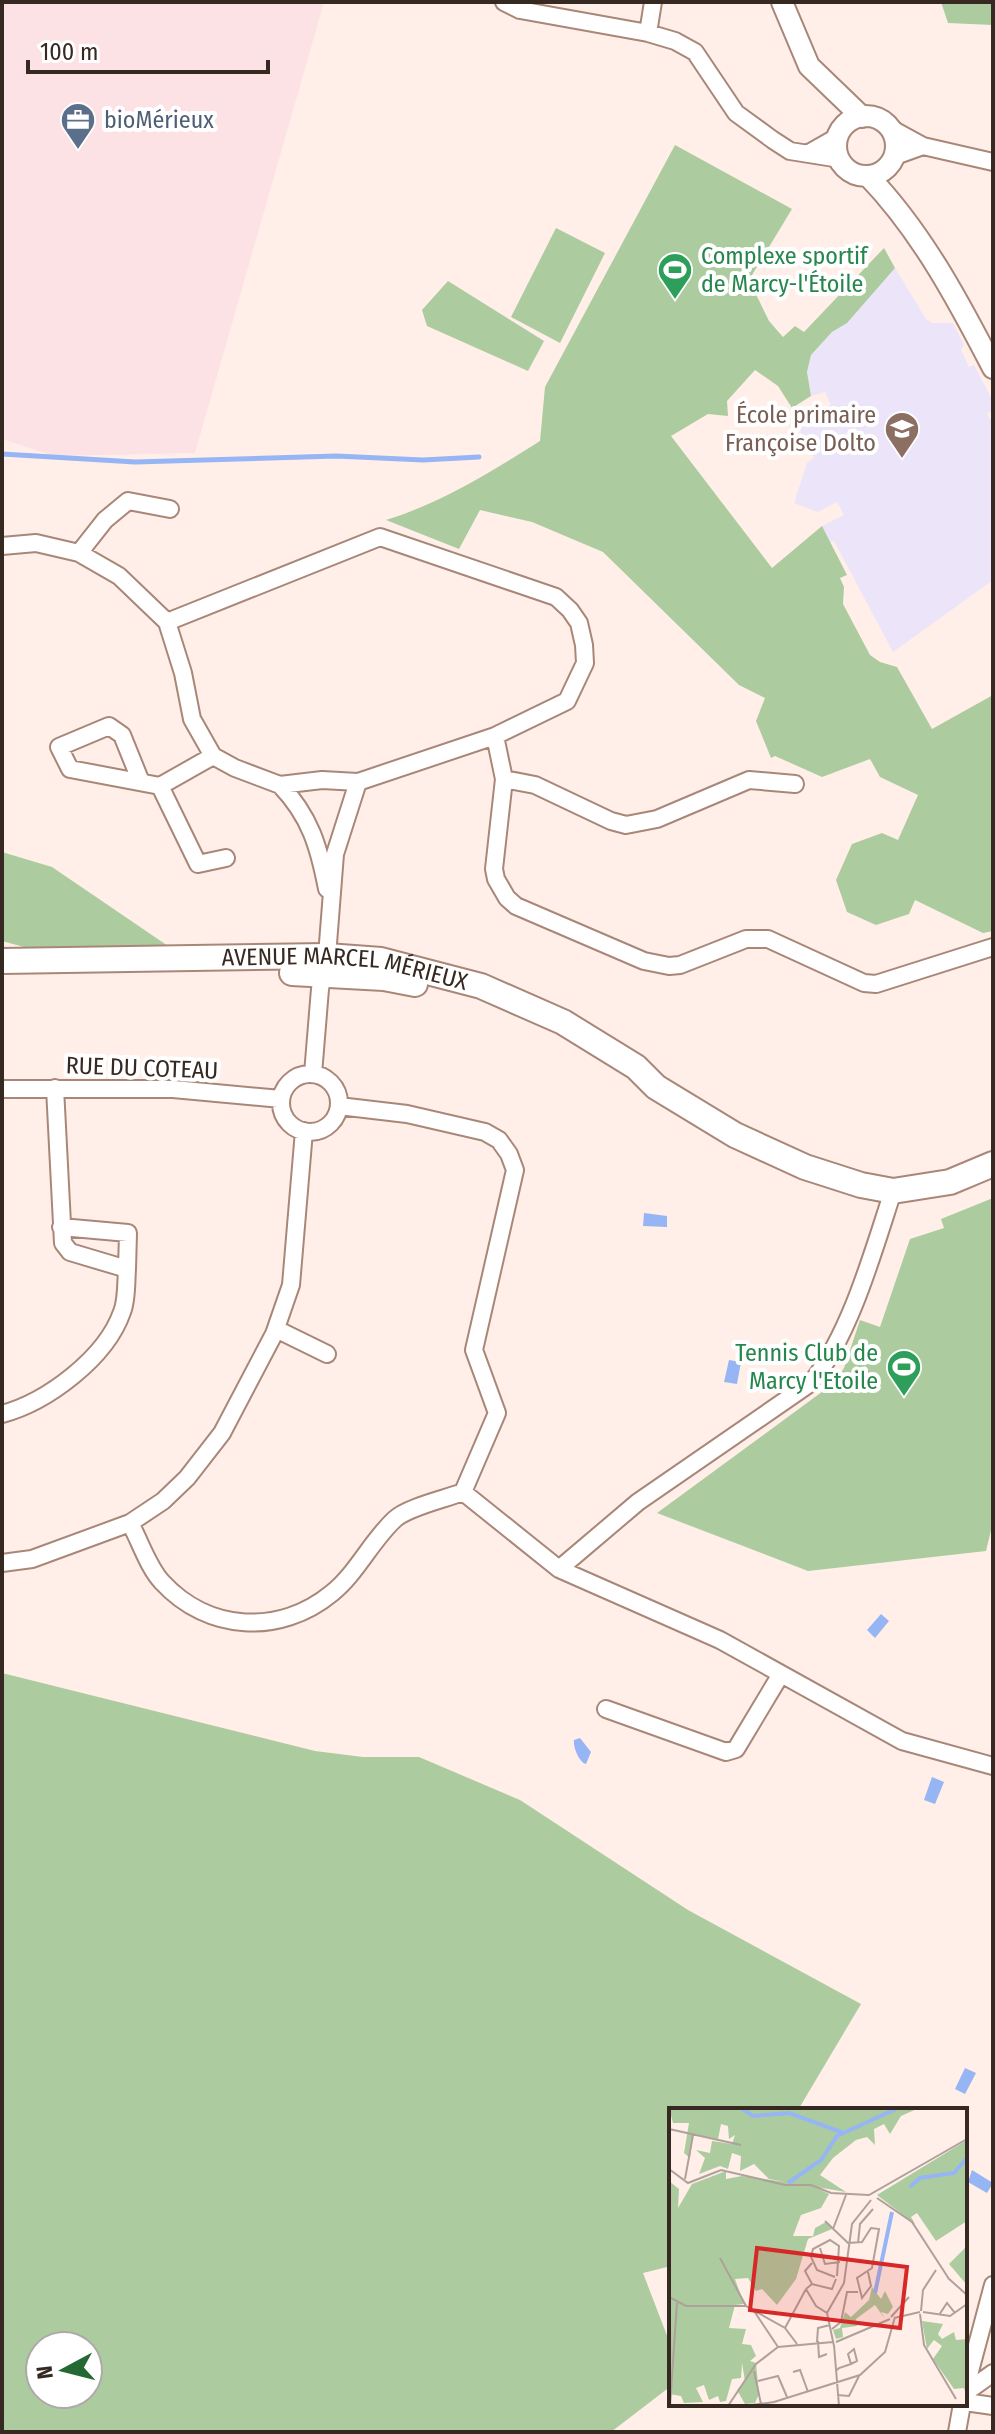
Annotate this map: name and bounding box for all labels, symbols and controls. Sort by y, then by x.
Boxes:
scale bar [28,24,268,74]
text: 100 m [40,38,98,66]
office icon: bioMérieux [59,101,97,151]
place label: bioMérieux [104,106,214,134]
place label: Complexe sportif de Marcy-l'Étoile [701,242,869,298]
sports icon: Complexe sportif de Marcy-l'Étoile [656,251,694,301]
place label: École primaire Françoise Dolto [725,400,876,457]
school or university icon: École primaire Françoise Dolto [883,410,921,460]
street label: AVENUE MARCEL MÉRIEUX [222,942,471,996]
street label: RUE DU COTEAU [65,1051,219,1085]
place label: Tennis Club de Marcy l'Etoile [735,1339,878,1395]
sports icon: Tennis Club de Marcy l'Etoile [885,1348,923,1398]
inset map [669,2108,967,2406]
north arrow [24,2330,104,2410]
text: N [30,2364,59,2381]

